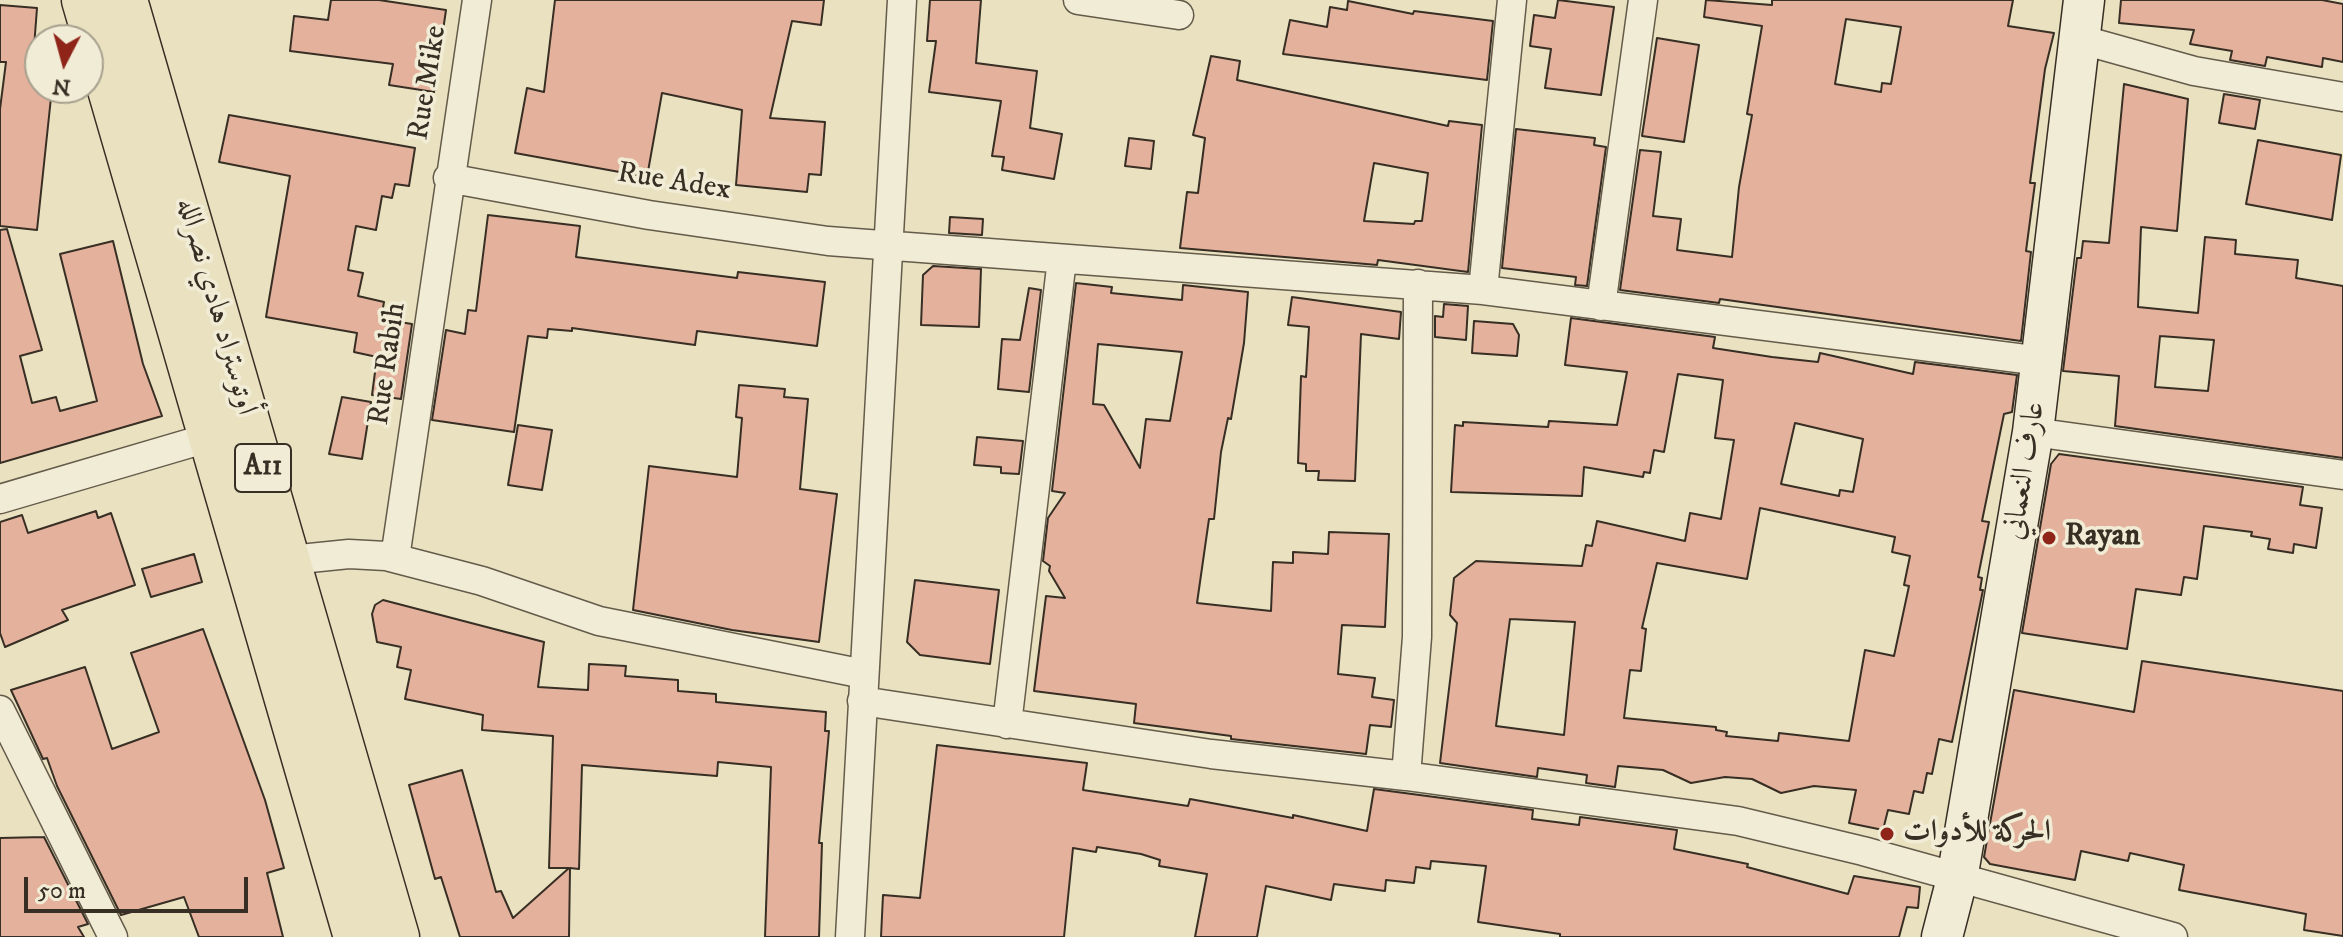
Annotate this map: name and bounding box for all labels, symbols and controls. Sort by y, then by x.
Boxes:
street label: Rue Mike [402,23,456,143]
north arrow [24,24,104,104]
text: N [51,72,72,101]
street label: Rue Adex [615,156,733,210]
street label: أوتوستراد هادي نصرالله [167,194,263,420]
street label: Rue Rabih [363,300,415,428]
street label: عارف النعماني [1997,399,2055,543]
road number: A11 [235,444,291,492]
place label: Rayan [2065,520,2140,556]
marker: Rayan [2040,529,2058,547]
place label: الحركة للأدوات [1903,816,2051,852]
marker: الحركة للأدوات [1878,825,1896,843]
scale bar [28,861,252,911]
text: 50 m [38,876,86,906]

